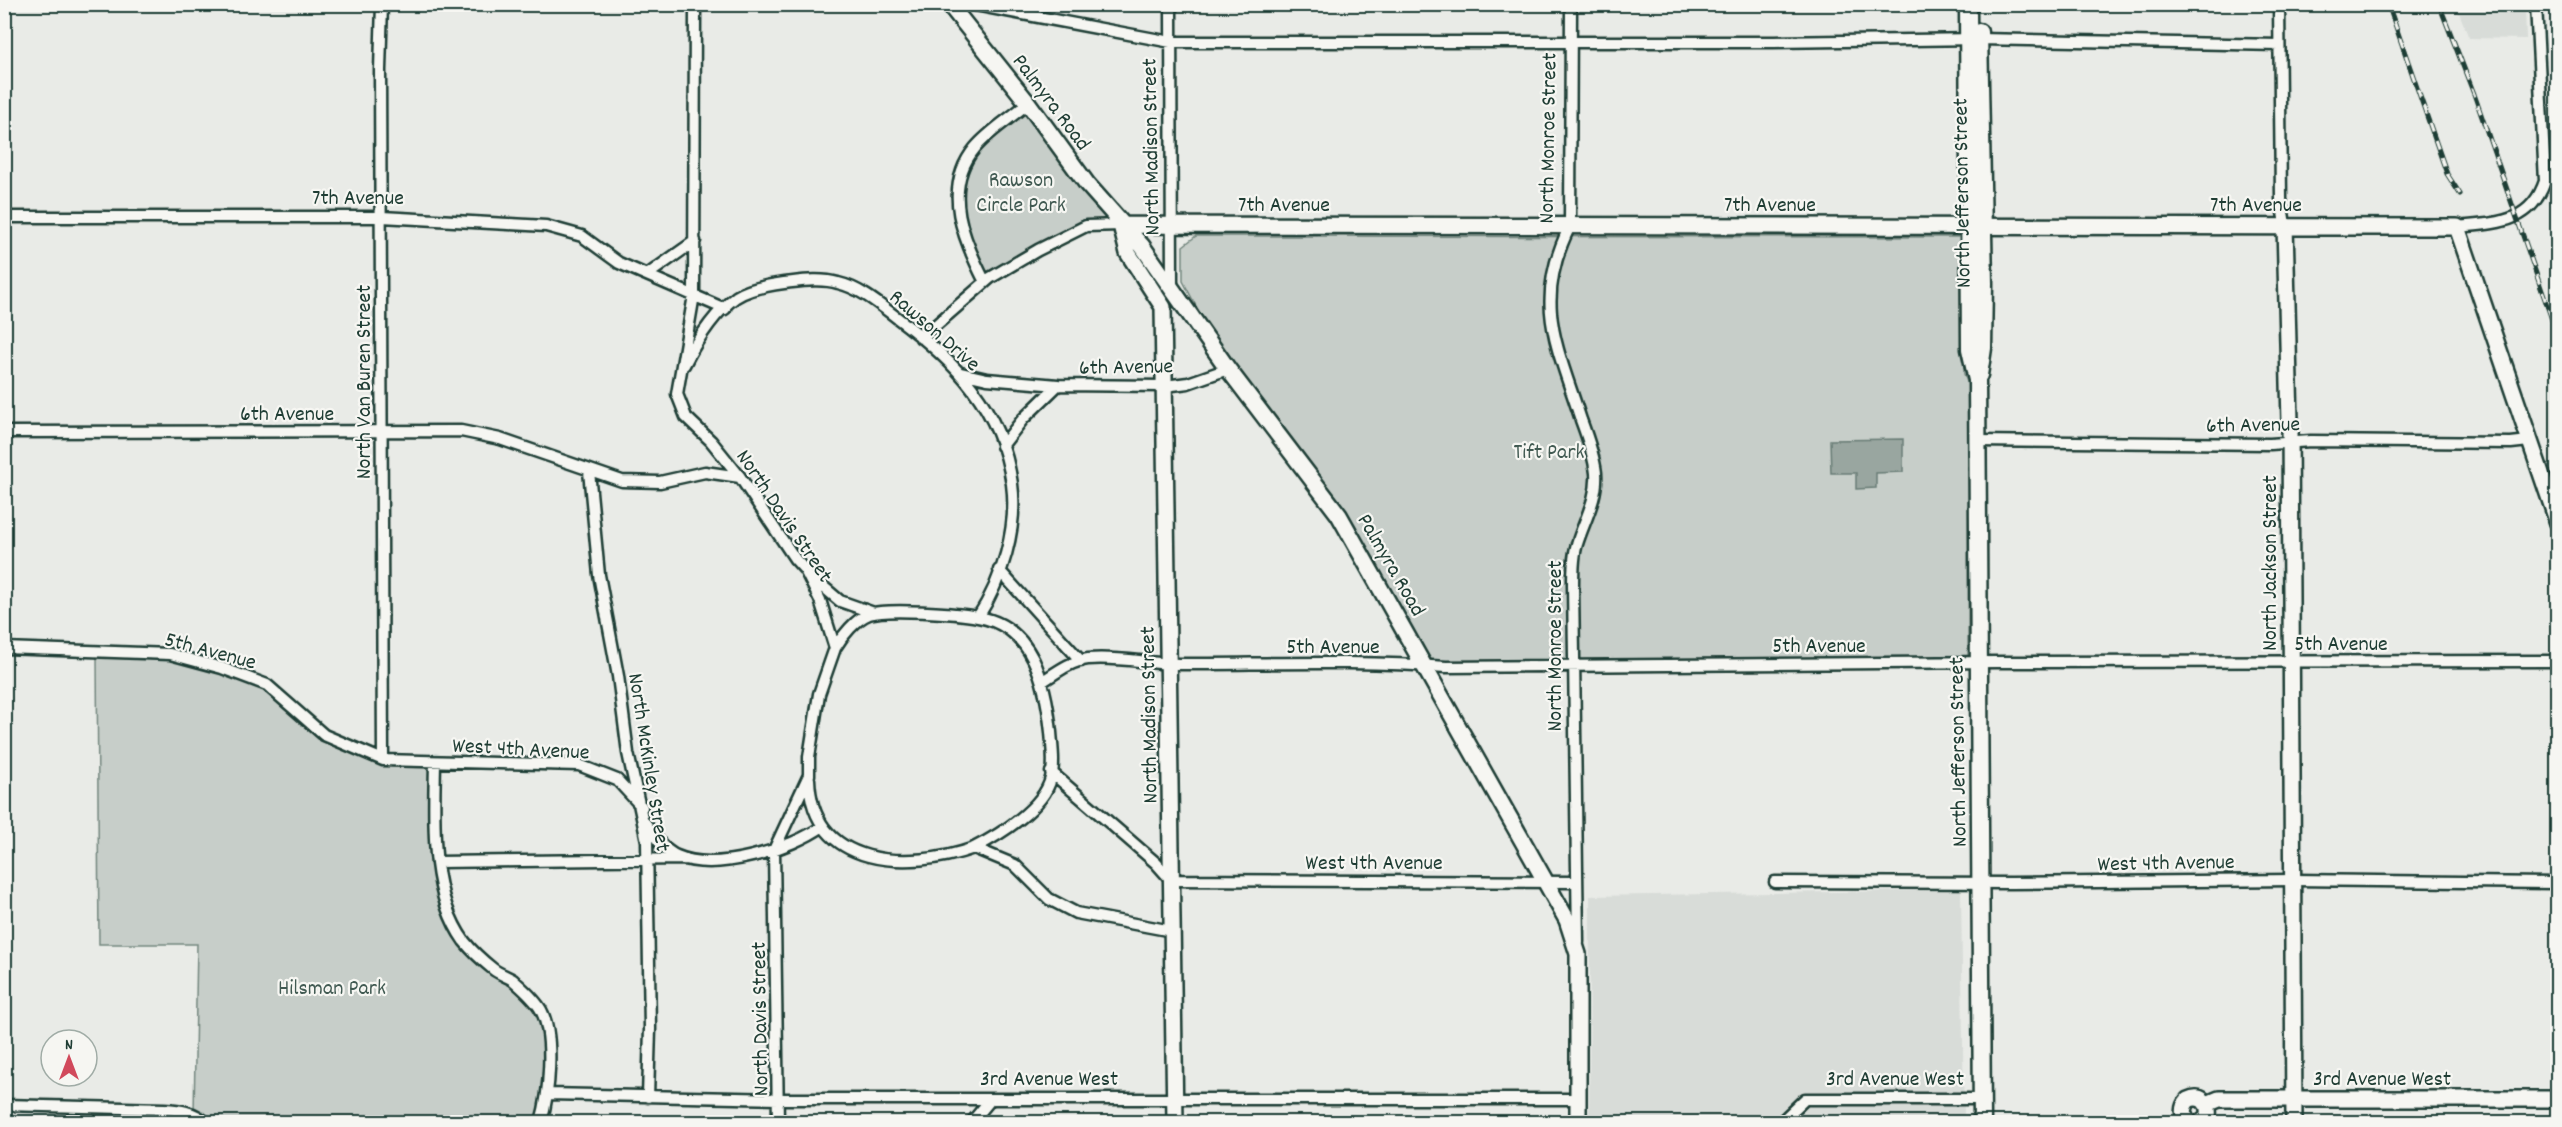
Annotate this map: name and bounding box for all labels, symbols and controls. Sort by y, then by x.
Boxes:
street label: Palmyra Road [1003,48,1097,158]
street label: North Monroe Street [1533,52,1566,224]
street label: North Madison Street [1135,58,1170,236]
street label: North Jefferson Street [1946,98,1981,288]
park label: Rawson Circle Park [976,166,1066,222]
street label: 7th Avenue [312,184,404,215]
street label: 7th Avenue [1238,191,1330,222]
street label: 7th Avenue [1724,191,1816,222]
street label: 7th Avenue [2210,191,2302,222]
street label: Rawson Drive [881,283,986,380]
street label: North Van Buren Street [350,285,381,479]
street label: 6th Avenue [1079,352,1173,385]
street label: 6th Avenue [240,400,334,431]
street label: 6th Avenue [2206,410,2300,443]
park label: Tift Park [1513,438,1585,469]
street label: North Davis Street [727,444,839,590]
street label: North Jackson Street [2256,475,2287,651]
street label: Palmyra Road [1348,509,1432,623]
street label: North Monroe Street [1541,560,1572,732]
street label: 5th Avenue [161,625,259,679]
street label: North Madison Street [1133,626,1168,804]
street label: 5th Avenue [2294,630,2388,661]
street label: 5th Avenue [1772,632,1866,663]
street label: 5th Avenue [1286,633,1380,664]
street label: North Jefferson Street [1942,657,1977,847]
street label: North McKinley Street [618,671,677,854]
street label: West 4th Avenue [451,731,590,770]
street label: West 4th Avenue [2097,848,2235,881]
street label: West 4th Avenue [1305,849,1443,880]
street label: North Davis Street [745,941,778,1097]
park label: Hilsman Park [278,974,386,1005]
north arrow [39,1028,99,1088]
text: N [65,1034,73,1057]
street label: 3rd Avenue West [980,1065,1118,1096]
street label: 3rd Avenue West [1826,1065,1964,1096]
street label: 3rd Avenue West [2313,1065,2451,1096]

